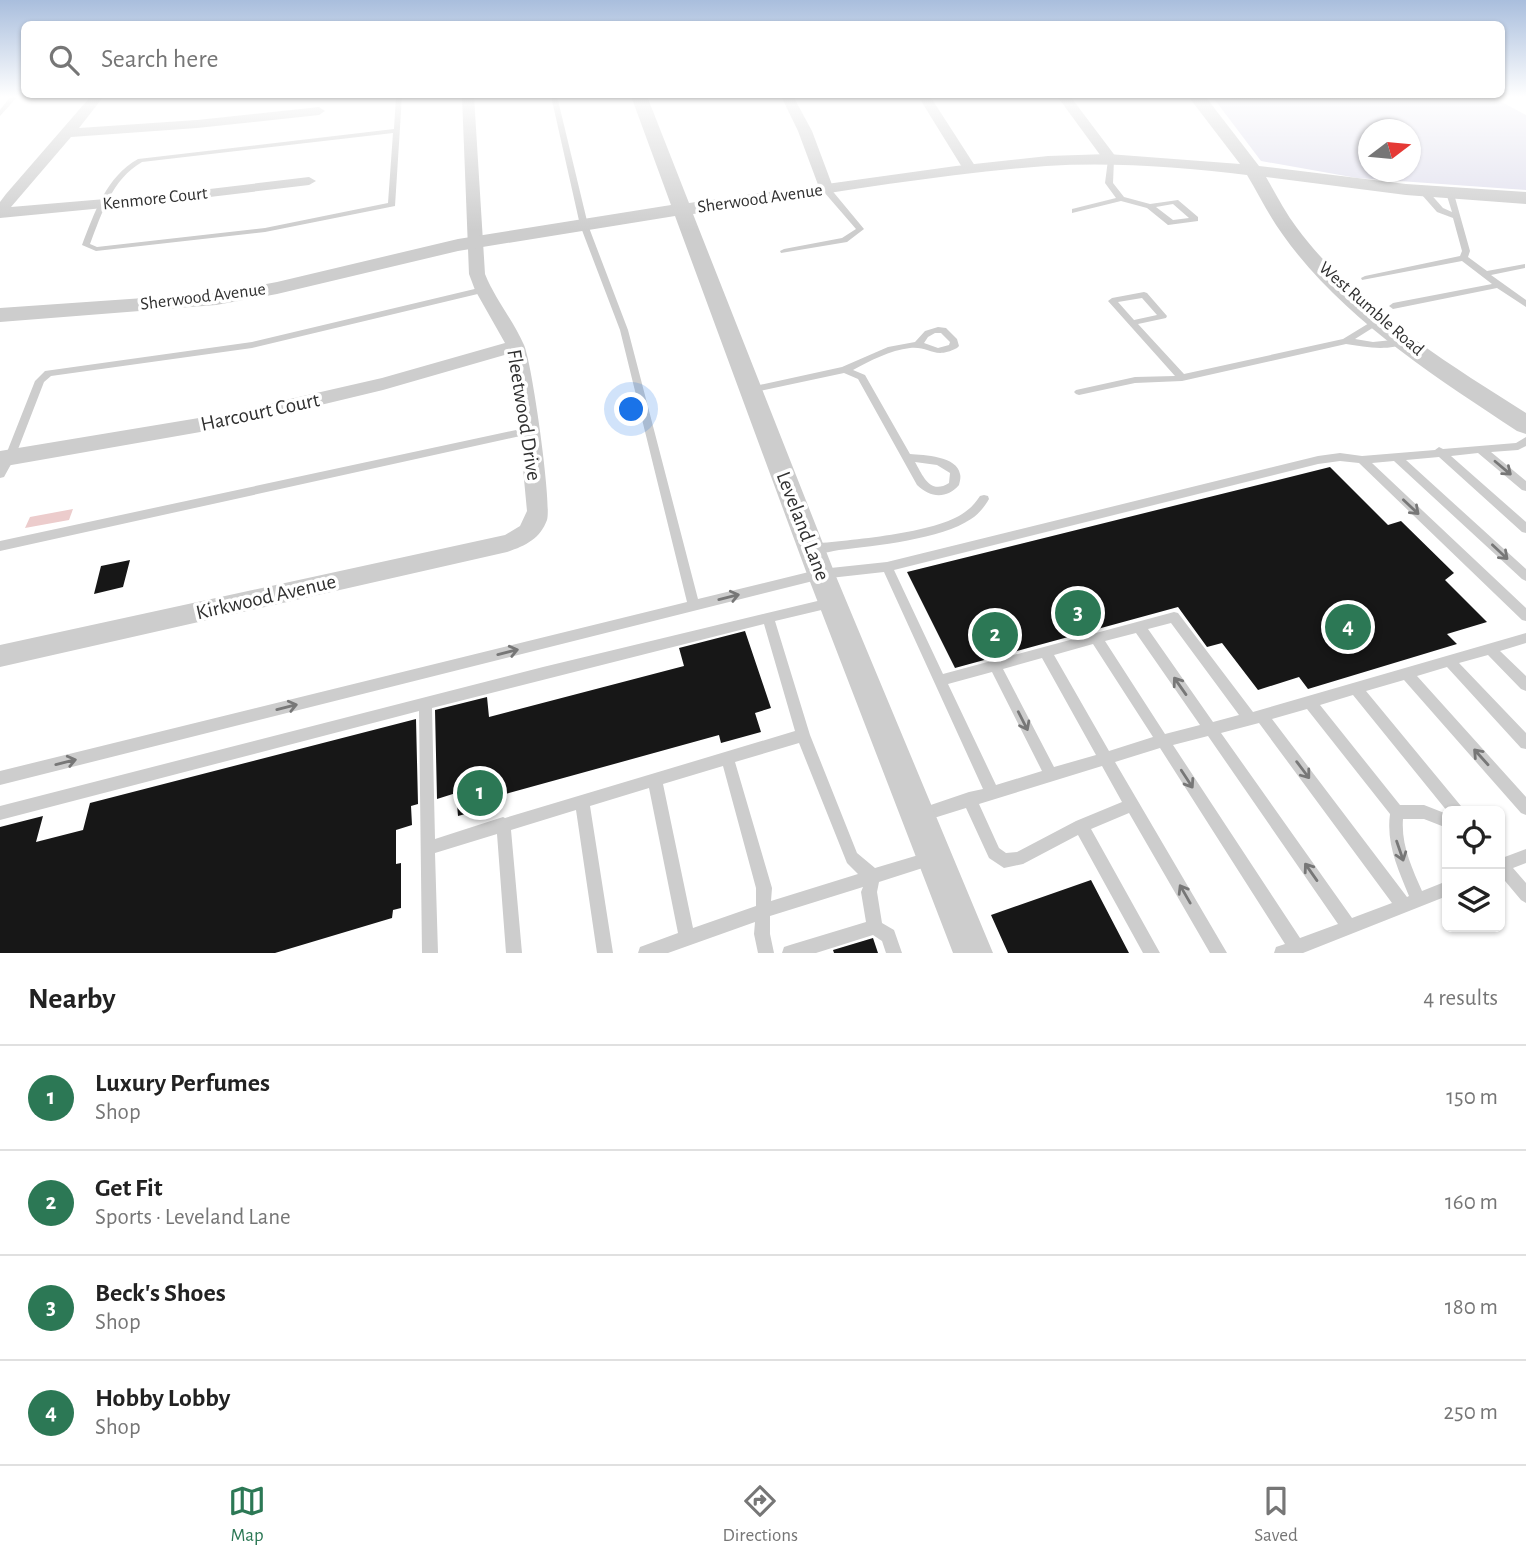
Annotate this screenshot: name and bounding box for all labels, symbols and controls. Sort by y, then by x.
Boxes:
search box [21,21,1505,98]
icon: search [45,41,83,79]
text: Search here [101,46,219,72]
north arrow [1358,119,1421,182]
street label: Sherwood Avenue [696,181,824,217]
street label: Kenmore Court [102,185,209,213]
street label: West Rumble Road [1315,259,1427,359]
street label: Sherwood Avenue [139,280,267,314]
street label: Fleetwood Drive [503,348,545,482]
street label: Harcourt Court [199,389,322,435]
your location [614,392,648,426]
one-way arrow [1494,460,1512,476]
street label: Leveland Lane [773,469,833,583]
one-way arrow [1402,498,1419,515]
one-way arrow [1491,544,1509,560]
street label: Kirkwood Avenue [194,571,338,623]
pin: 3 [1055,587,1101,639]
one-way arrow [717,590,740,603]
pin: 4 [1325,601,1371,653]
pin: 2 [972,609,1018,661]
one-way arrow [496,645,519,658]
one-way arrow [1173,677,1187,696]
one-way arrow [275,700,298,713]
one-way arrow [1016,710,1030,731]
one-way arrow [1473,748,1489,766]
one-way arrow [54,755,77,768]
one-way arrow [1295,761,1310,779]
pin: 1 [457,767,503,819]
one-way arrow [1180,769,1194,789]
map controls [1442,806,1505,932]
button: locate [1442,806,1505,869]
one-way arrow [1394,840,1407,862]
one-way arrow [1304,863,1318,882]
button: layers [1442,869,1505,932]
one-way arrow [1178,885,1192,905]
text: Nearby [28,984,116,1014]
text: 4 results [1423,987,1498,1010]
text: Luxury Perfumes [95,1070,270,1096]
text: 1 [47,1086,55,1109]
text: 150 m [1446,1086,1498,1109]
text: Shop [95,1101,141,1124]
text: Get Fit [95,1175,163,1201]
text: 2 [46,1191,56,1214]
text: 160 m [1445,1191,1498,1214]
text: Sports · Leveland Lane [95,1206,291,1229]
text: Beck's Shoes [95,1280,226,1306]
text: 3 [46,1296,56,1319]
text: 180 m [1445,1296,1498,1319]
text: Shop [95,1311,141,1334]
text: Hobby Lobby [95,1385,230,1411]
text: 4 [45,1401,57,1424]
text: 250 m [1444,1401,1498,1424]
text: Shop [95,1416,141,1439]
tab: Map [228,1482,266,1547]
tab: Directions [722,1482,798,1547]
tab: Saved [1254,1482,1298,1547]

